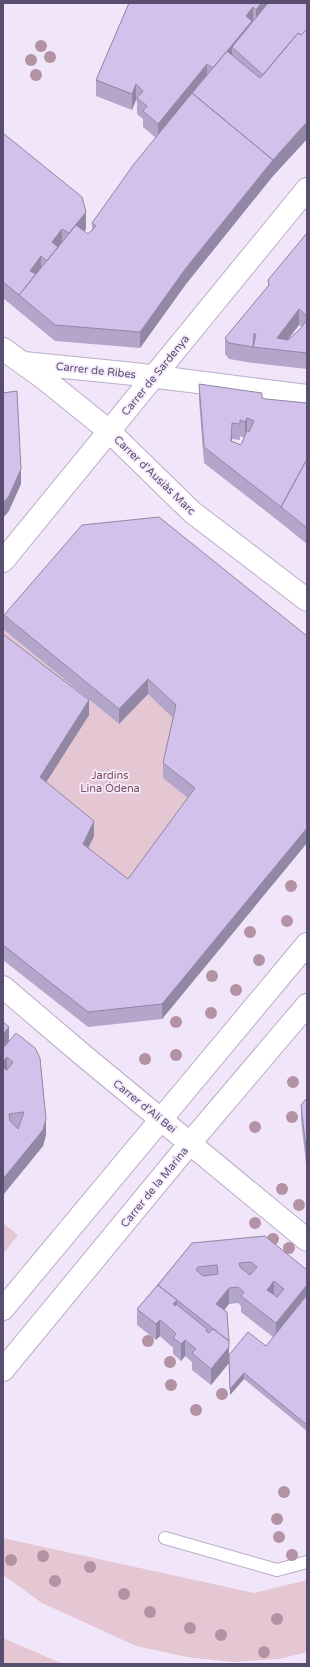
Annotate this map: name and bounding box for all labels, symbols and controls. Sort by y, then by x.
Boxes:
street label: Carrer de Sardenya [119,332,192,418]
street label: Carrer de Ribes [55,360,137,381]
street label: Carrer d'Ausiàs Marc [111,433,198,518]
park label: Jardins Lina Ódena [80,769,140,795]
street label: Carrer d'Alí Bei [110,1077,179,1136]
street label: Carrer de la Marina [118,1144,191,1230]

